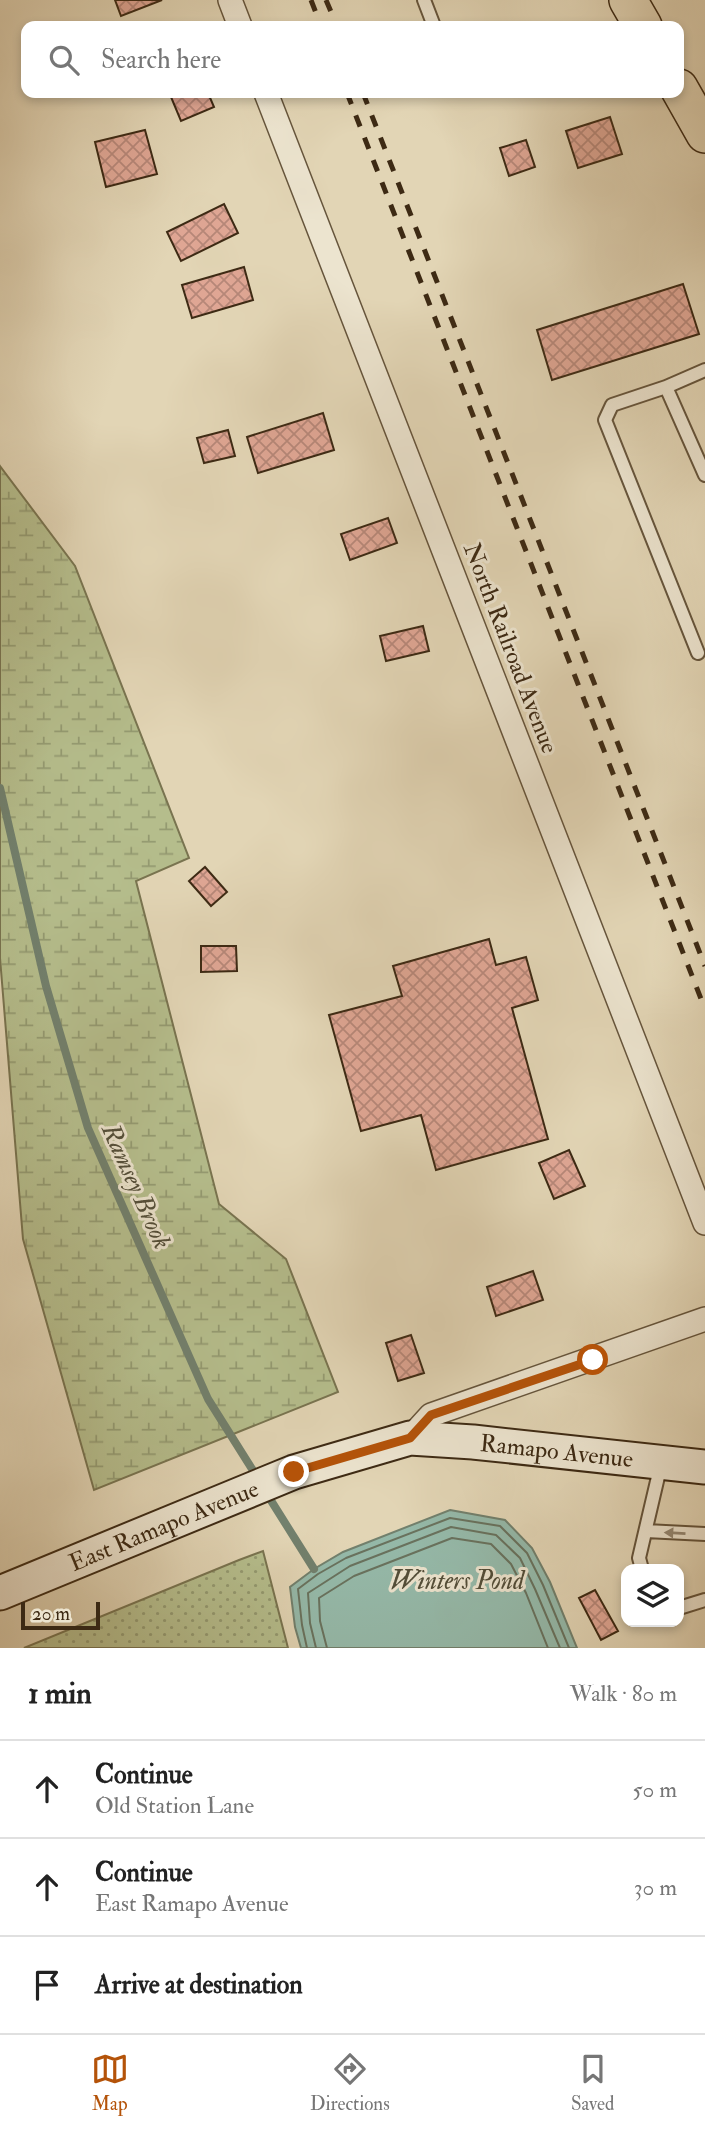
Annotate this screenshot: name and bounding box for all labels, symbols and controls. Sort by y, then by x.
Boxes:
search box [21,21,684,98]
icon: search [45,41,83,79]
text: Search here [101,44,221,76]
street label: North Railroad Avenue [456,539,565,758]
water label: Ramsey Brook [94,1118,178,1254]
route start [577,1344,608,1375]
street label: Ramapo Avenue [478,1428,635,1475]
route end [278,1456,309,1487]
street label: East Ramapo Avenue [65,1473,263,1579]
one-way arrow [664,1527,686,1538]
map controls [621,1564,684,1627]
button: layers [621,1564,684,1627]
water label: Winters Pond [390,1565,526,1597]
scale bar [21,1599,100,1631]
text: 20 m [32,1602,70,1626]
text: 1 min [28,1675,92,1712]
text: Walk · 80 m [570,1679,677,1708]
text: Continue [95,1759,193,1791]
icon: ahead [28,1770,66,1808]
text: 50 m [633,1775,677,1804]
text: Old Station Lane [95,1791,254,1820]
text: Continue [95,1857,193,1889]
icon: ahead [28,1868,66,1906]
text: 30 m [634,1873,677,1902]
text: East Ramapo Avenue [95,1889,289,1918]
icon: arrive [28,1966,66,2004]
text: Arrive at destination [95,1969,303,2001]
tab: Map [91,2050,129,2116]
tab: Directions [310,2050,390,2116]
tab: Saved [571,2050,614,2116]

